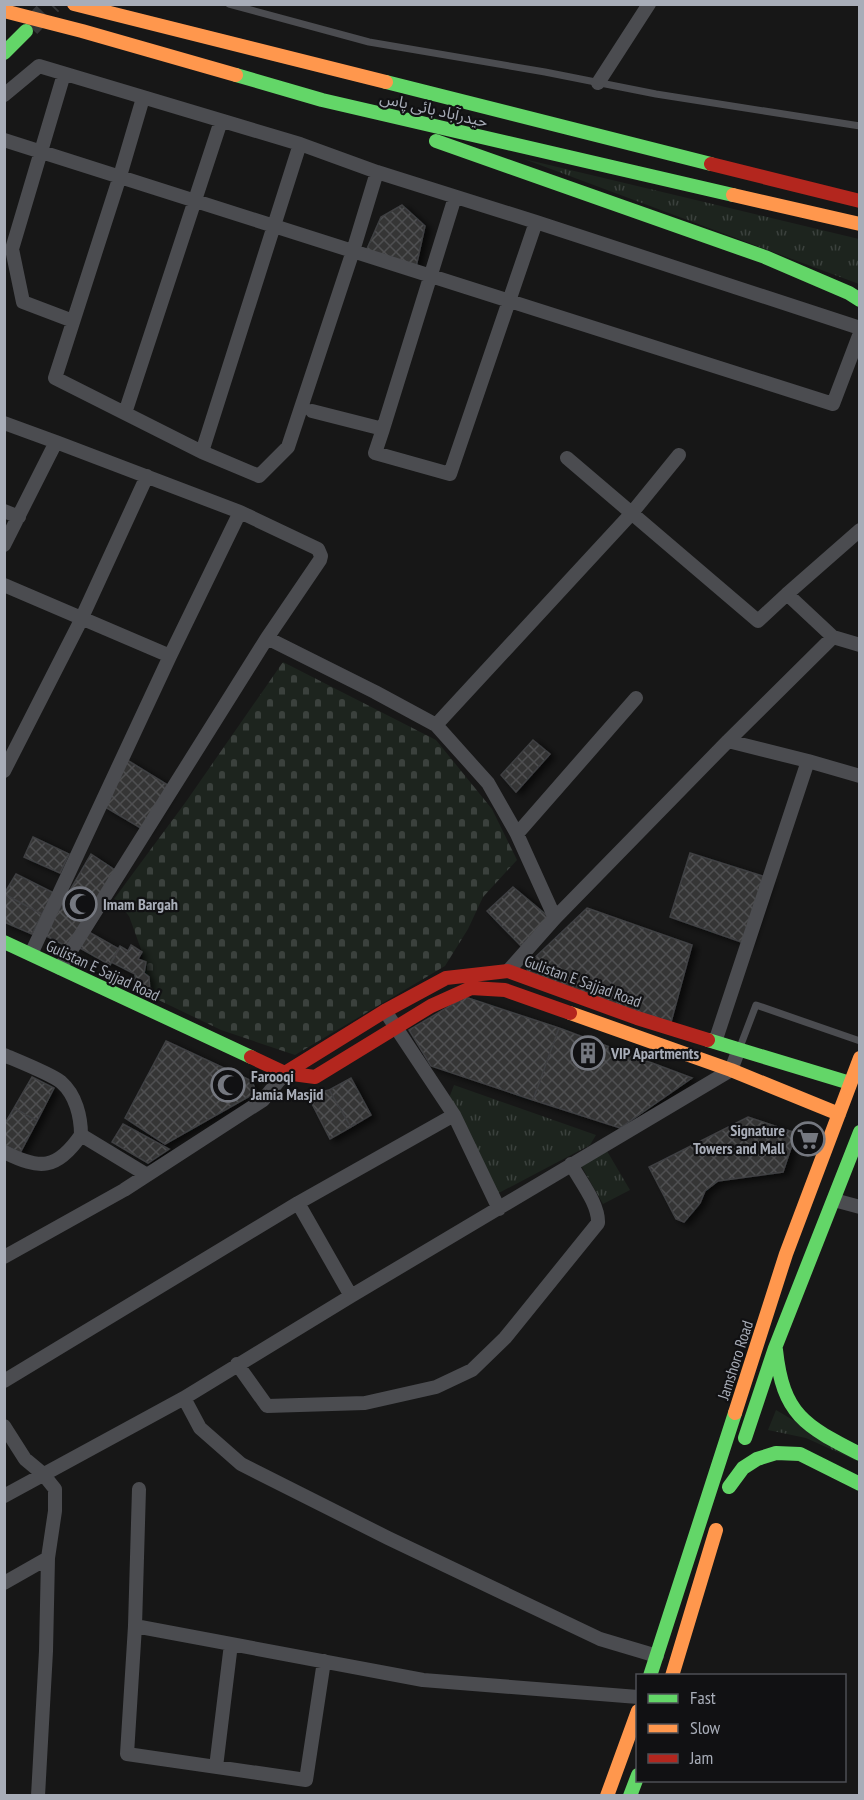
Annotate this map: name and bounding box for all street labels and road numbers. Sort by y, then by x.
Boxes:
street label: حیدرآباد بائی پاس [378,87,490,132]
street label: Gulistan E Sajjad Road [43,935,163,1005]
street label: Gulistan E Sajjad Road [522,951,644,1011]
street label: Jamshoro Road [713,1318,757,1403]

